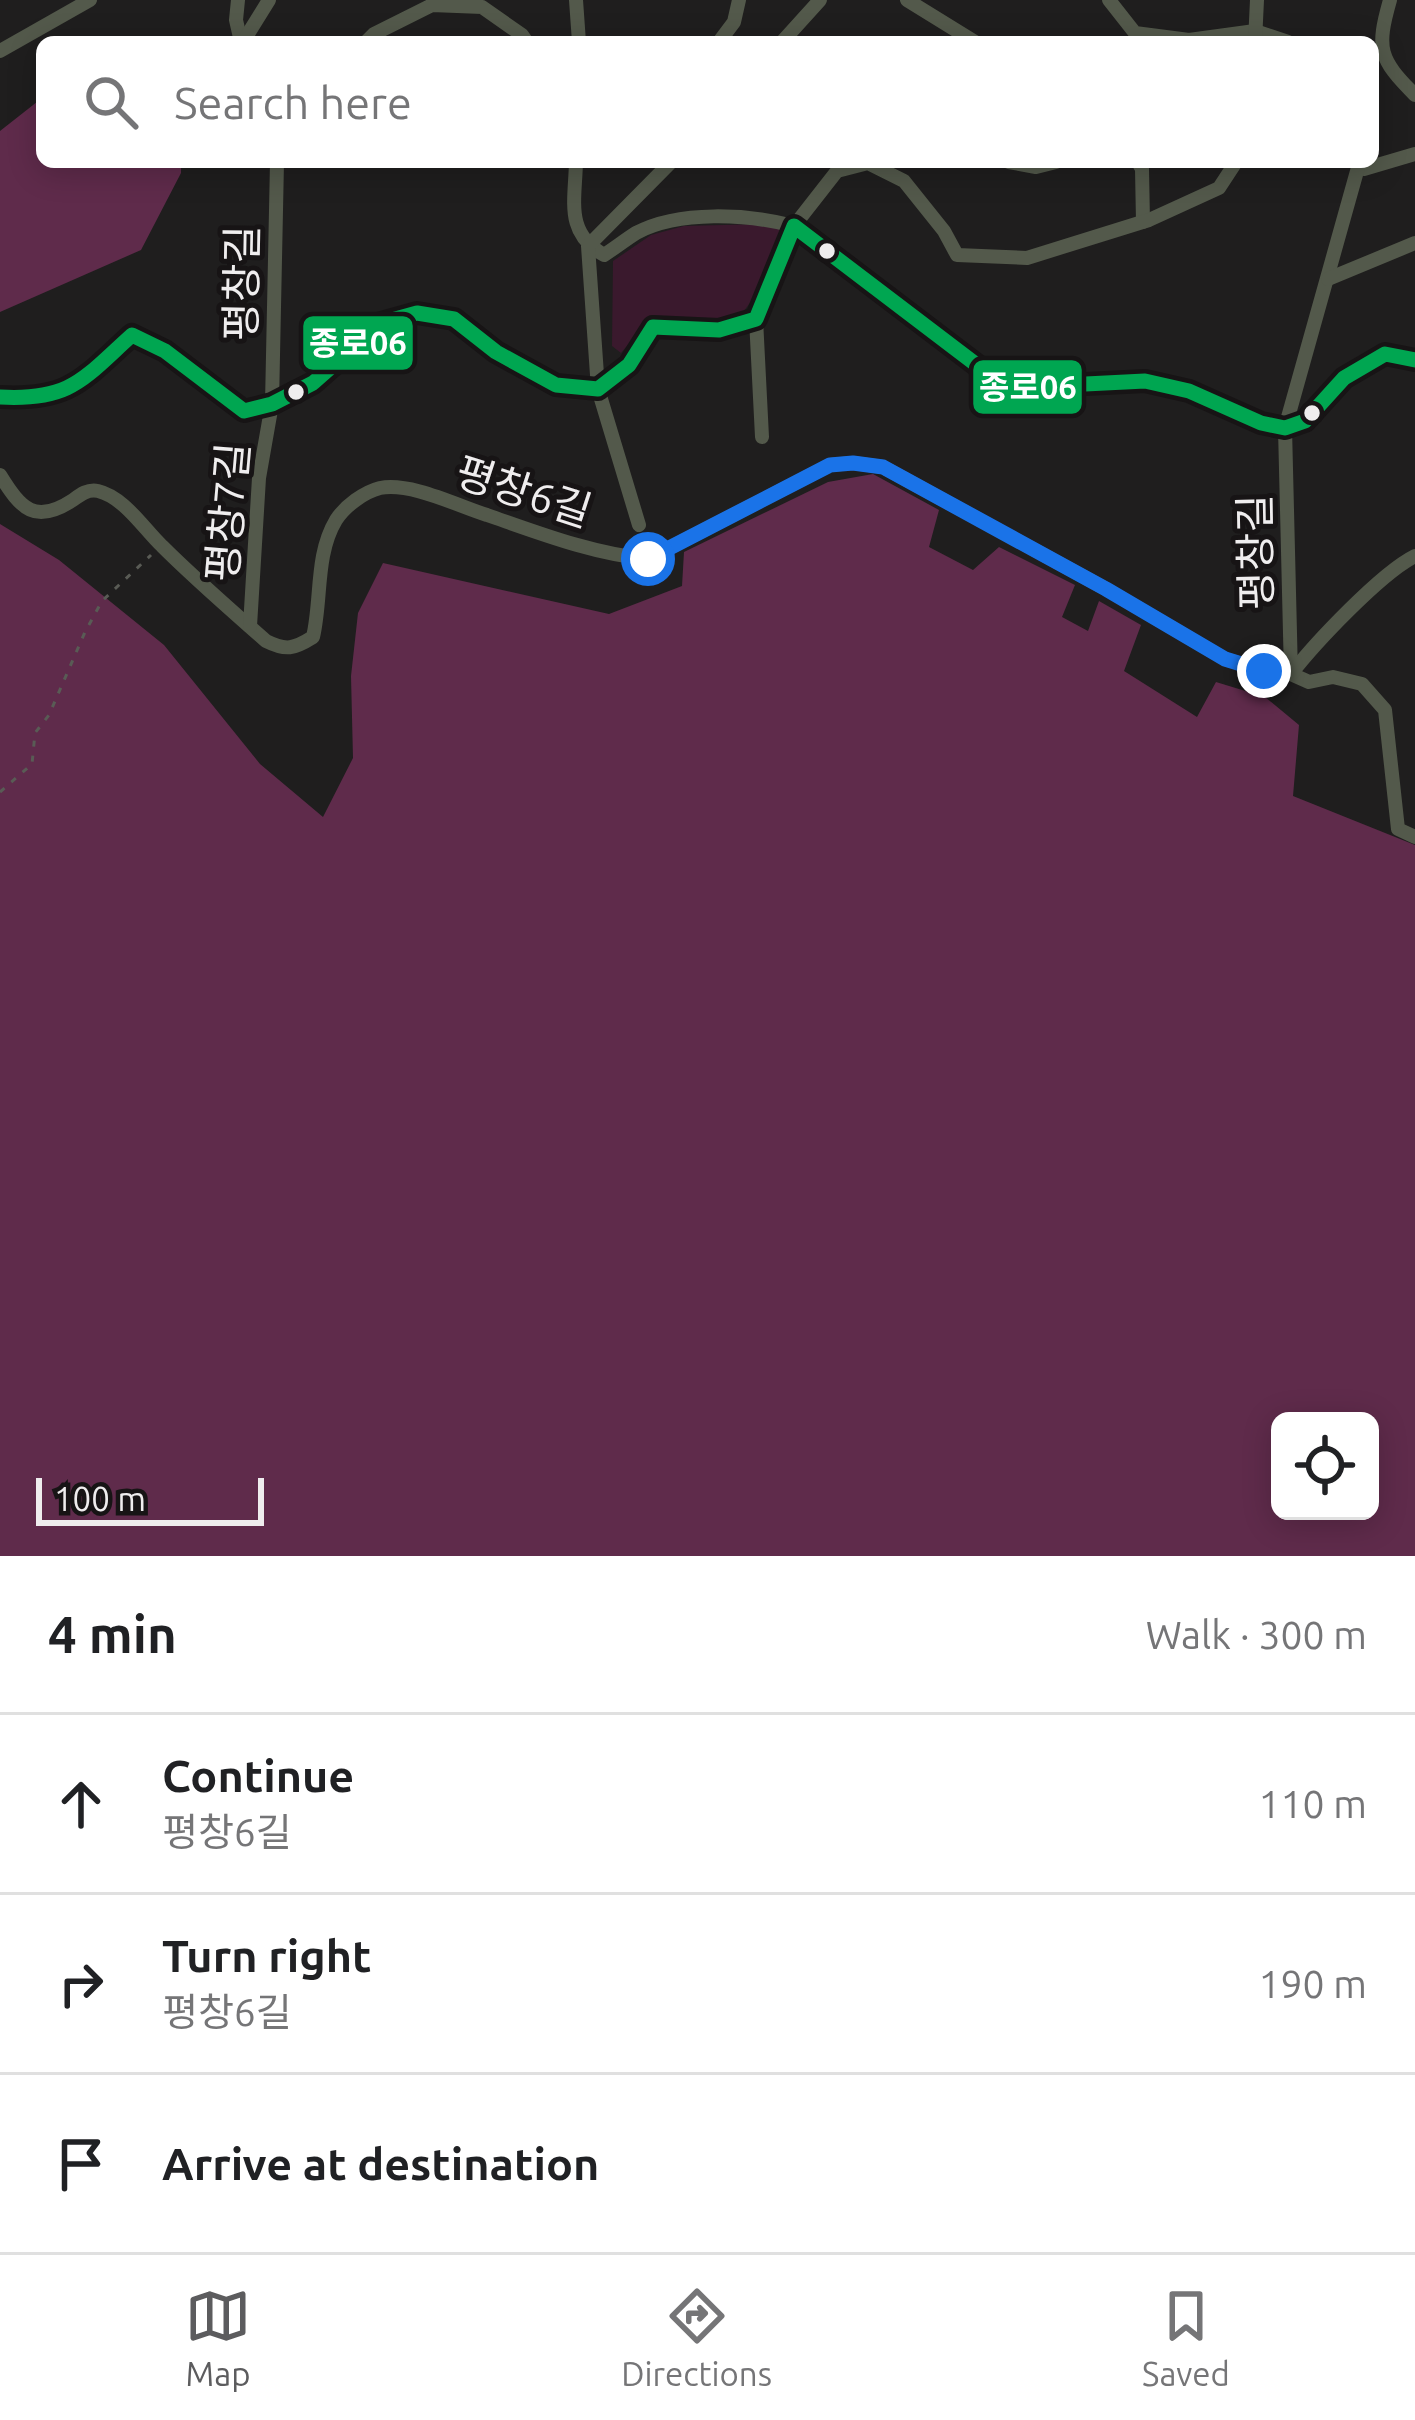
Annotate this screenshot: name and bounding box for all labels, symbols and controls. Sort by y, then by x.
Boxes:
search box [36,36,1379,168]
icon: search [78,69,144,135]
text: Search here [174,77,412,128]
street label: 평창길 [216,225,266,341]
unlabelled marker [816,240,838,262]
line badge: 종로06 [301,314,415,372]
text: 종로06 [309,324,407,361]
line badge: 종로06 [971,358,1084,416]
text: 종로06 [979,368,1077,405]
unlabelled marker [285,381,307,403]
unlabelled marker [1301,402,1323,424]
street label: 평창7길 [198,440,256,584]
street label: 평창6길 [450,447,598,535]
street label: 평창길 [1230,494,1280,610]
route start [621,532,675,586]
route end [1237,644,1291,698]
map controls [1271,1412,1379,1520]
button: locate [1271,1412,1379,1520]
scale bar [36,1472,264,1525]
text: 100 m [54,1480,146,1517]
text: 4 min [48,1605,177,1663]
text: Walk · 300 m [1146,1613,1367,1656]
text: Continue [162,1750,354,1801]
icon: ahead [48,1771,114,1837]
text: 110 m [1258,1782,1367,1825]
text: 평창6길 [162,1810,292,1853]
text: Turn right [162,1930,371,1981]
icon: right [48,1951,114,2017]
text: 190 m [1258,1962,1367,2005]
text: 평창6길 [162,1990,292,2033]
icon: arrive [48,2131,114,2197]
text: Arrive at destination [162,2138,599,2189]
tab: Map [185,2283,251,2392]
tab: Directions [621,2283,772,2392]
tab: Saved [1142,2283,1230,2392]

